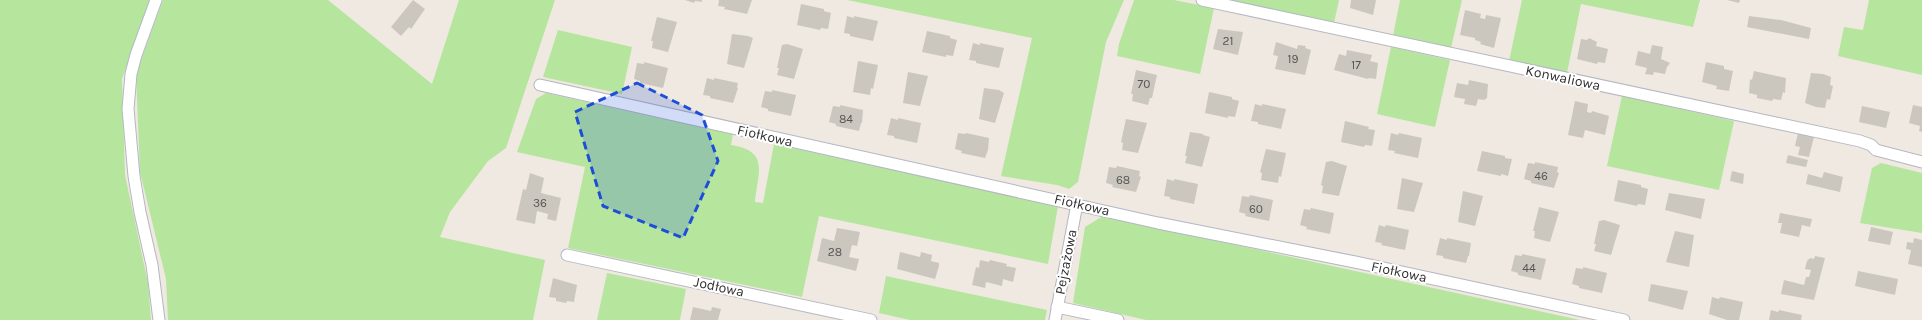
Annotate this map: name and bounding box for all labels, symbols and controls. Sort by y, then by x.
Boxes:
house number: 21 [1223,34,1233,48]
house number: 19 [1288,52,1298,66]
house number: 17 [1351,58,1361,72]
street label: Konwaliowa [1524,62,1602,94]
house number: 70 [1138,77,1150,91]
house number: 84 [839,112,853,126]
street label: Fiołkowa [736,121,794,151]
house number: 46 [1534,169,1548,183]
house number: 68 [1116,173,1130,187]
street label: Fiołkowa [1053,190,1111,220]
house number: 36 [533,196,547,210]
house number: 60 [1249,202,1263,216]
street label: Pejzażowa [1051,228,1081,296]
house number: 28 [828,245,842,259]
street label: Fiołkowa [1370,258,1428,286]
house number: 44 [1522,261,1536,275]
street label: Jodłowa [692,273,746,301]

